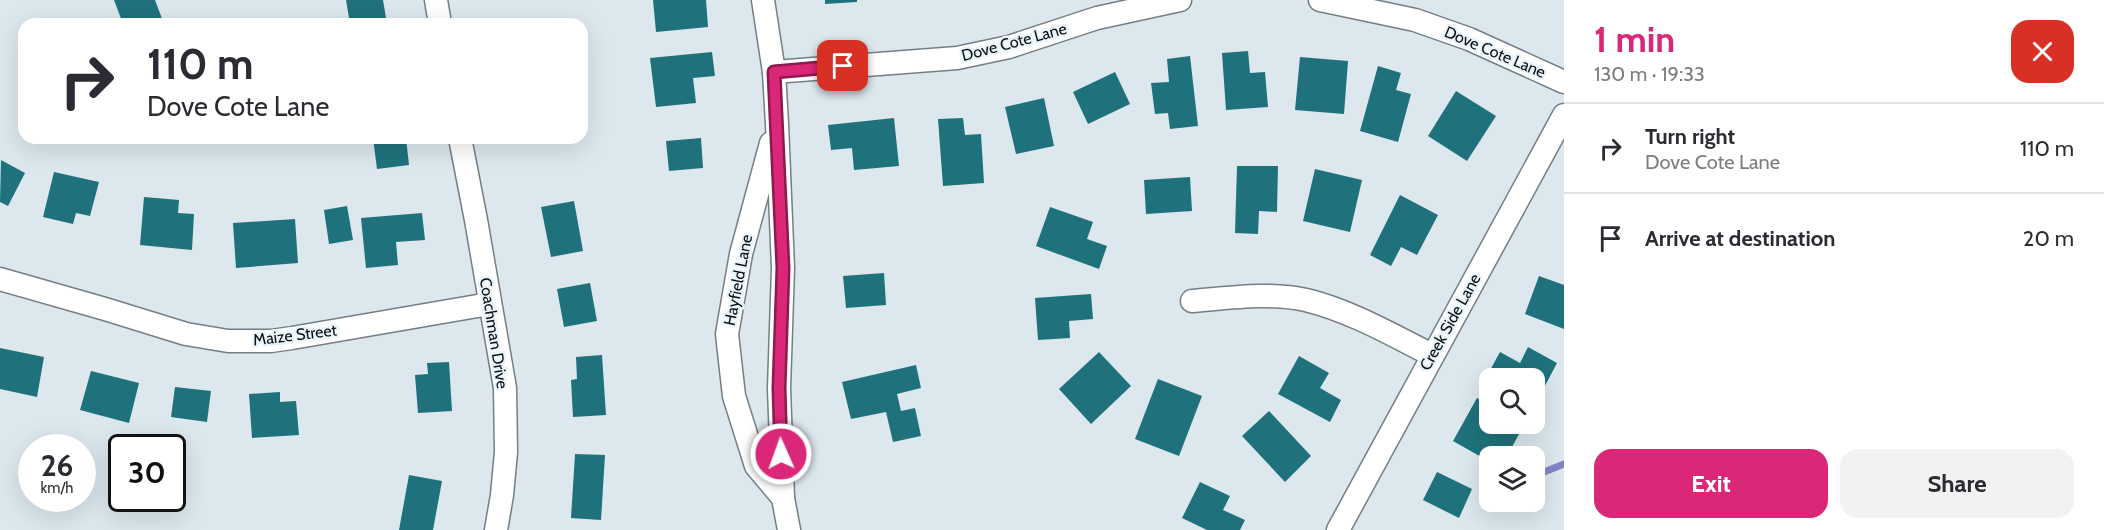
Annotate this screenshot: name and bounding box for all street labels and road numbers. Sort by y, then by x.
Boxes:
street label: Dove Cote Lane [959,19,1069,65]
street label: Dove Cote Lane [1442,22,1548,82]
street label: Hayfield Lane [720,233,756,327]
street label: Creek Side Lane [1416,270,1484,374]
street label: Coachman Drive [476,276,512,390]
street label: Maize Street [252,320,339,350]

